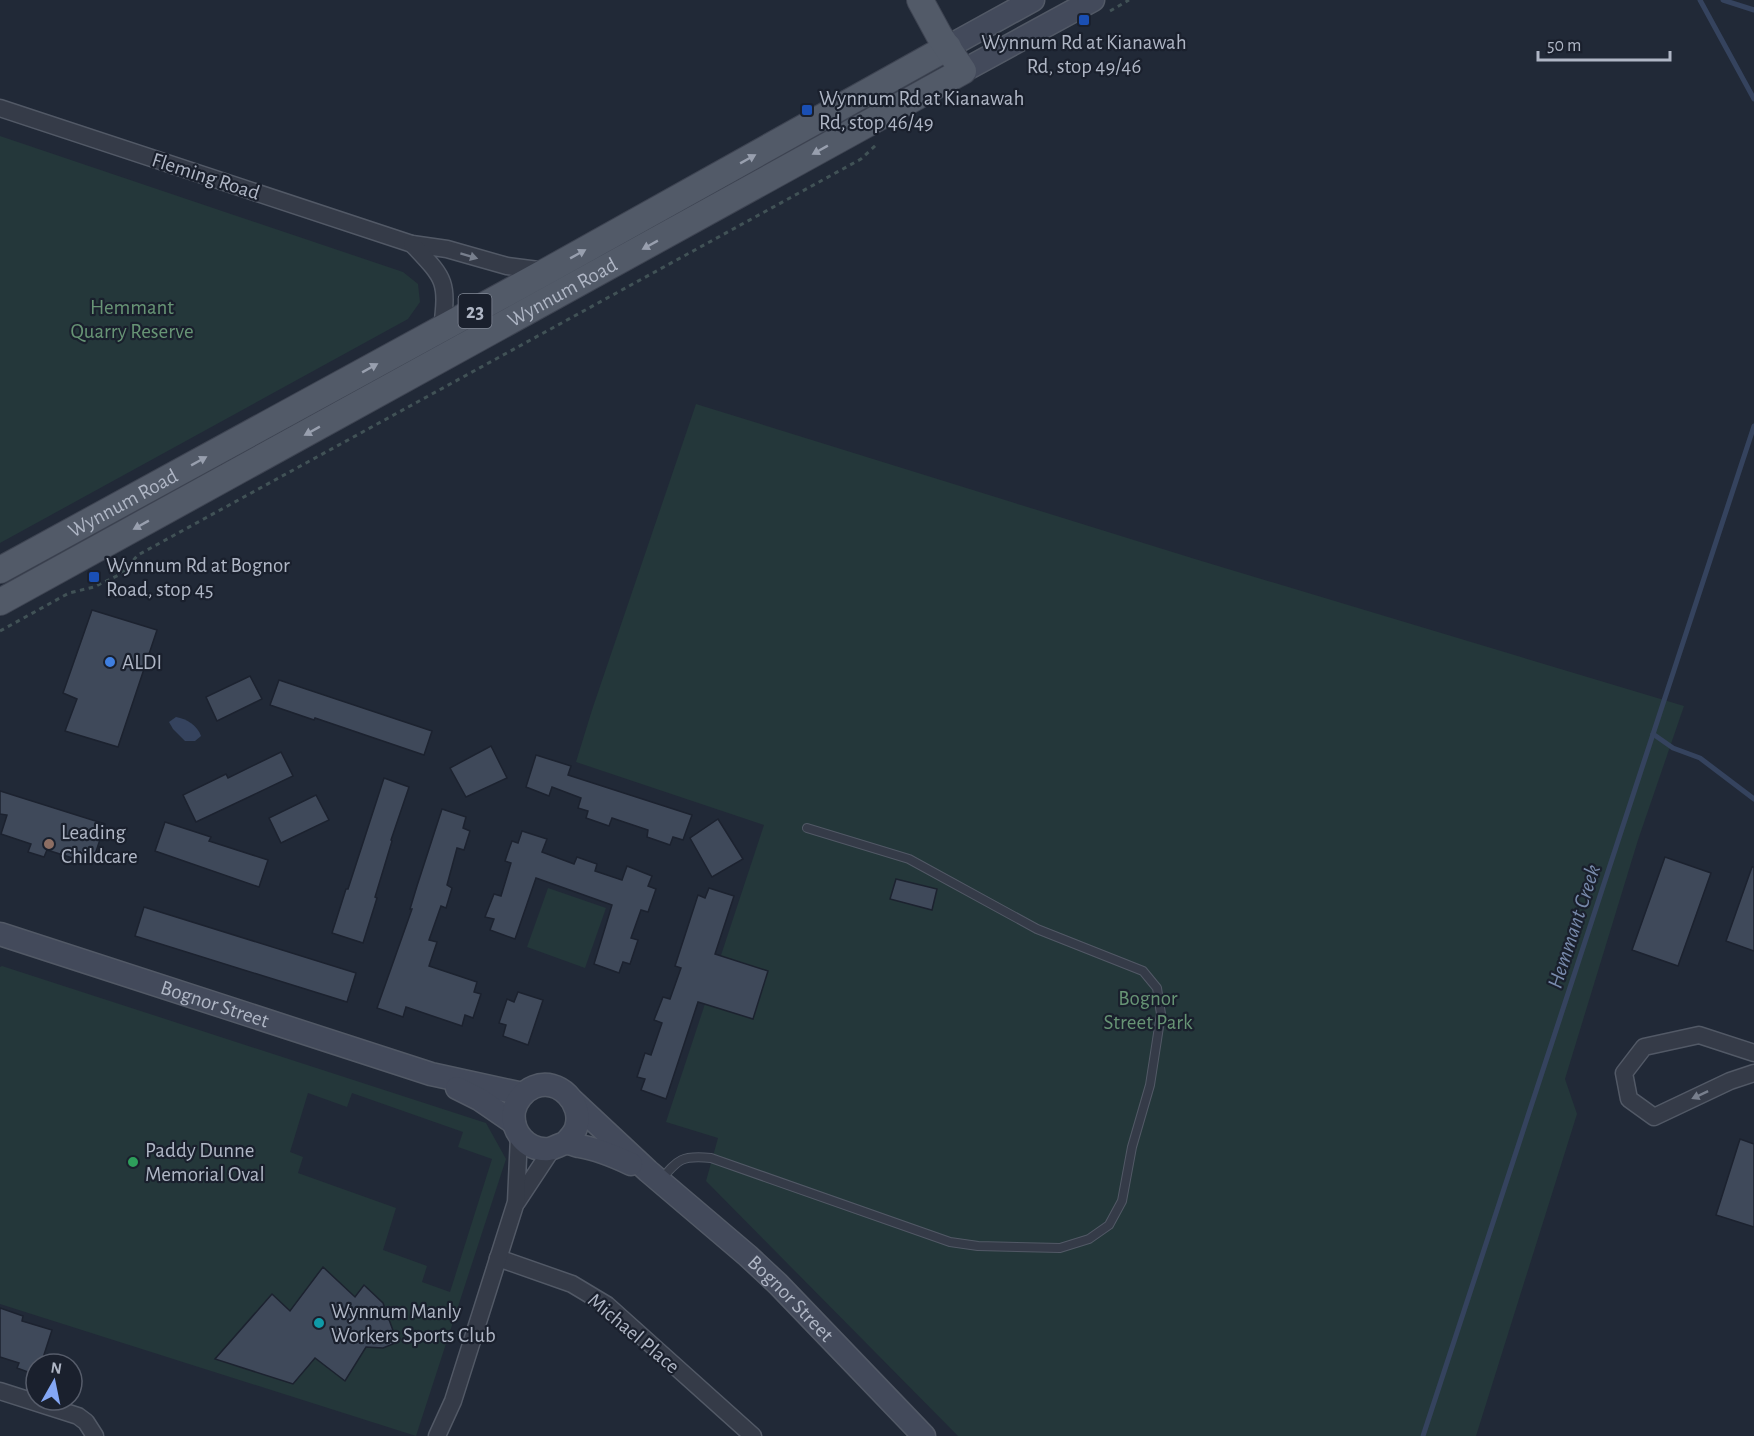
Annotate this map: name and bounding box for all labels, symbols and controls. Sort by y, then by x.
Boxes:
marker: Wynnum Rd at Kianawah Rd, stop 49/46 [1077,13,1091,27]
scale bar [1538,24,1670,62]
place label: Wynnum Rd at Kianawah Rd, stop 49/46 [981,32,1187,77]
text: 50 m [1547,37,1581,55]
place label: Wynnum Rd at Kianawah Rd, stop 46/49 [819,88,1024,133]
marker: Wynnum Rd at Kianawah Rd, stop 46/49 [800,103,814,117]
one-way arrow [812,145,828,156]
street label: Fleming Road [149,149,263,204]
one-way arrow [740,154,757,164]
one-way arrow [641,240,658,250]
one-way arrow [570,249,587,259]
one-way arrow [460,252,478,261]
street label: Wynnum Road [504,254,621,331]
road number: 23 [458,294,492,328]
park label: Hemmant Quarry Reserve [70,297,194,342]
one-way arrow [362,363,379,373]
one-way arrow [303,426,320,436]
one-way arrow [191,456,208,466]
street label: Wynnum Road [65,465,181,542]
one-way arrow [132,520,149,530]
place label: Wynnum Rd at Bognor Road, stop 45 [106,555,290,600]
marker: Wynnum Rd at Bognor Road, stop 45 [87,570,101,584]
place label: ALDI [122,652,162,673]
marker: ALDI [103,655,117,669]
place label: Leading Childcare [61,822,138,867]
marker: Leading Childcare [42,837,56,851]
water label: Hemmant Creek [1544,862,1604,991]
street label: Bognor Street [158,977,272,1032]
park label: Bognor Street Park [1103,988,1193,1033]
one-way arrow [1692,1091,1709,1100]
place label: Paddy Dunne Memorial Oval [145,1140,265,1185]
marker: Paddy Dunne Memorial Oval [126,1155,140,1169]
street label: Bognor Street [743,1251,838,1346]
street label: Michael Place [584,1289,683,1377]
place label: Wynnum Manly Workers Sports Club [331,1301,496,1346]
marker: Wynnum Manly Workers Sports Club [312,1316,326,1330]
north arrow [24,1352,84,1412]
text: N [49,1359,63,1377]

